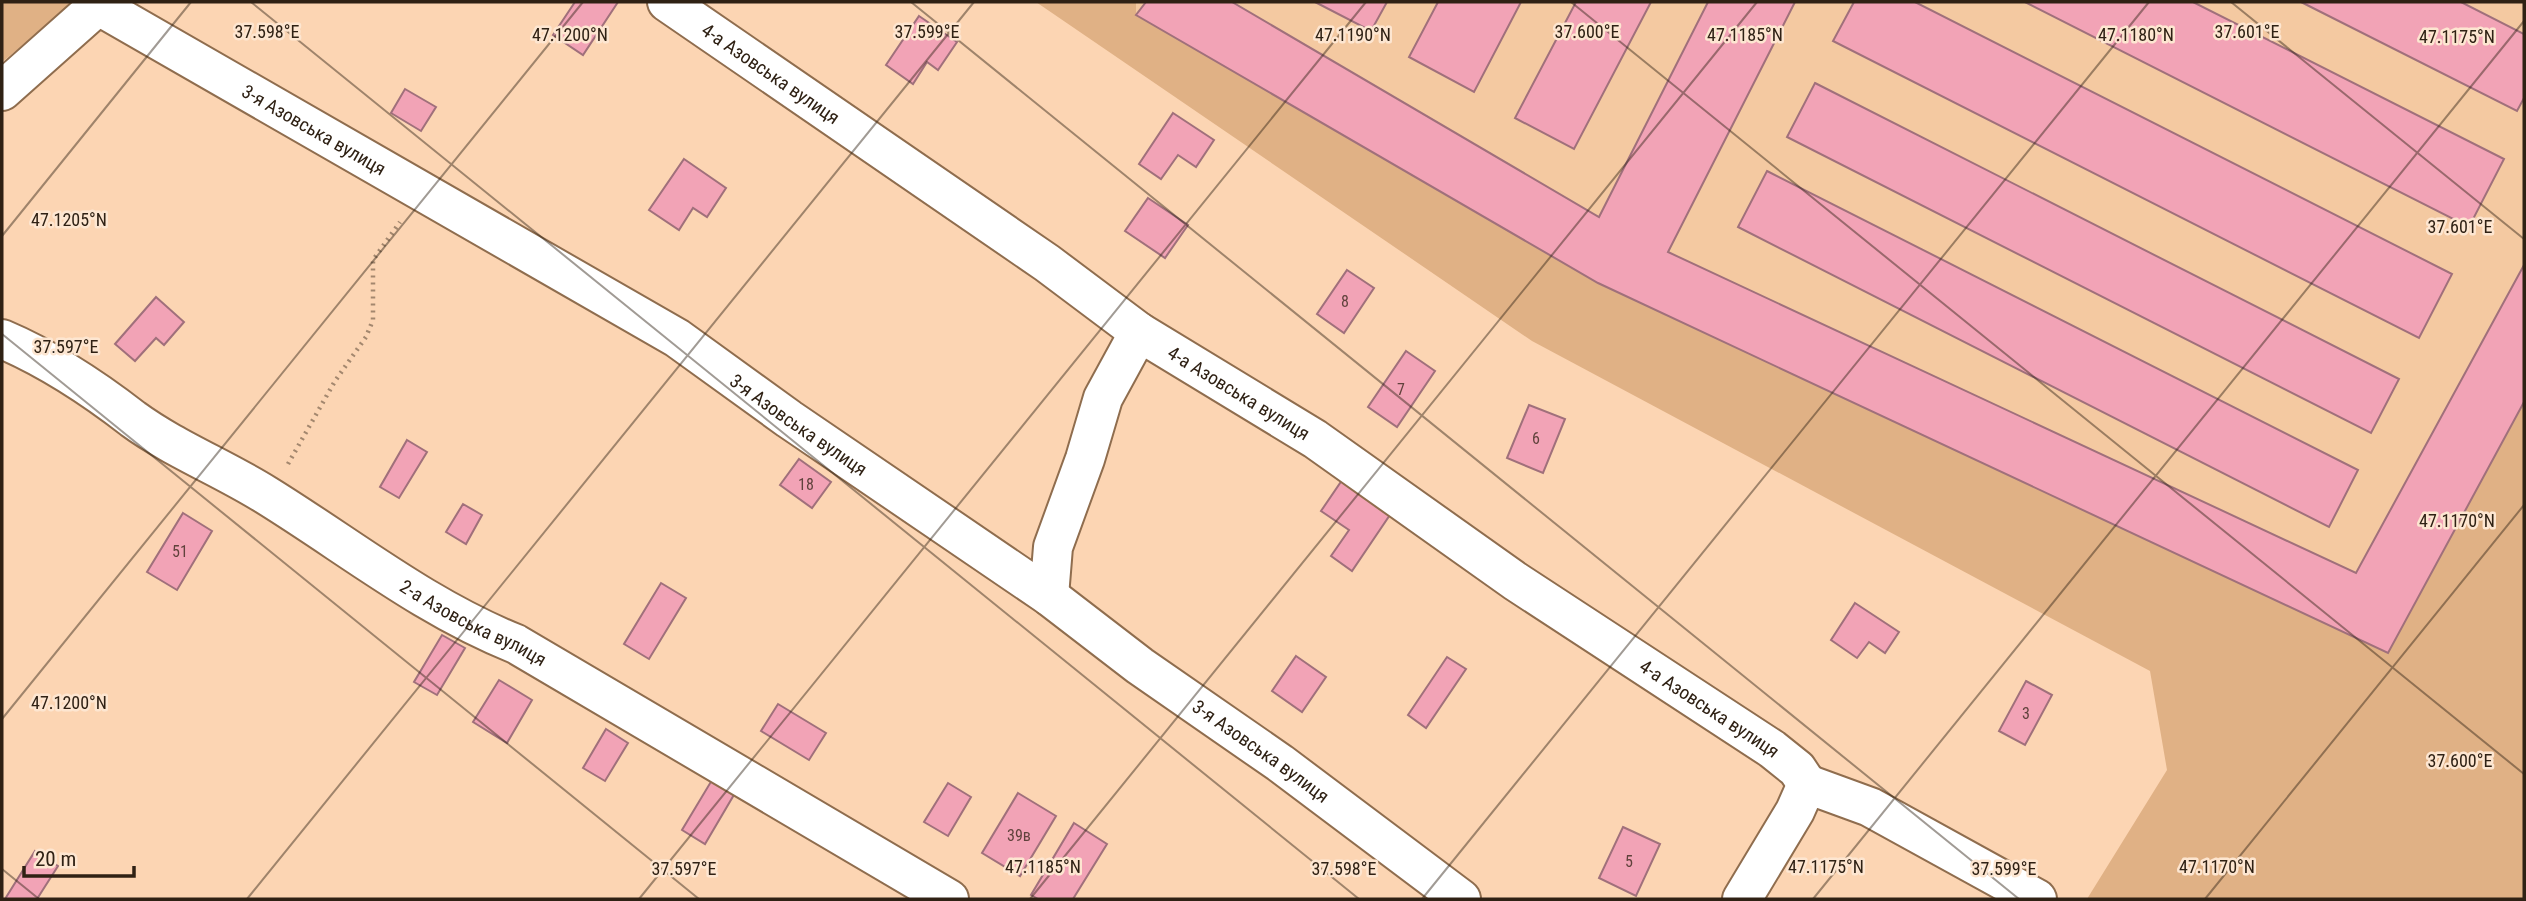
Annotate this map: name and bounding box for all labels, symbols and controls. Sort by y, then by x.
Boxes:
street label: 4-а Азовська вулиця [697,18,844,129]
text: 37.598°E [235,21,299,42]
text: 37.599°E [895,21,959,42]
text: 37.600°E [1555,21,1619,42]
text: 37.601°E [2215,21,2279,42]
text: 47.1200°N [532,24,608,45]
text: 47.1190°N [1315,24,1391,45]
text: 47.1185°N [1707,24,1783,45]
text: 47.1180°N [2098,24,2174,45]
text: 47.1175°N [2419,26,2495,47]
street label: 3-я Азовська вулиця [238,80,390,180]
text: 47.1205°N [31,209,107,230]
text: 37.601°E [2428,216,2492,237]
house number: 8 [1341,292,1349,311]
text: 37.597°E [34,336,98,357]
street label: 4-а Азовська вулиця [1163,341,1314,445]
street label: 3-я Азовська вулиця [725,369,872,481]
house number: 7 [1397,380,1405,399]
house number: 6 [1532,429,1540,448]
house number: 18 [798,475,814,494]
text: 47.1170°N [2419,510,2495,531]
house number: 51 [172,542,188,561]
street label: 2-а Азовська вулиця [396,575,550,671]
street label: 4-а Азовська вулиця [1635,655,1784,763]
text: 47.1200°N [31,692,107,713]
street label: 3-я Азовська вулиця [1188,695,1334,808]
house number: 3 [2022,704,2030,723]
text: 37.600°E [2428,750,2492,771]
house number: 39в [1007,826,1031,845]
scale bar [24,834,135,878]
text: 20 m [35,847,76,871]
house number: 5 [1625,852,1633,871]
text: 47.1185°N [1005,856,1081,877]
text: 47.1175°N [1788,856,1864,877]
text: 47.1170°N [2179,856,2255,877]
text: 37.597°E [652,858,716,879]
text: 37.598°E [1312,858,1376,879]
text: 37.599°E [1972,858,2036,879]

